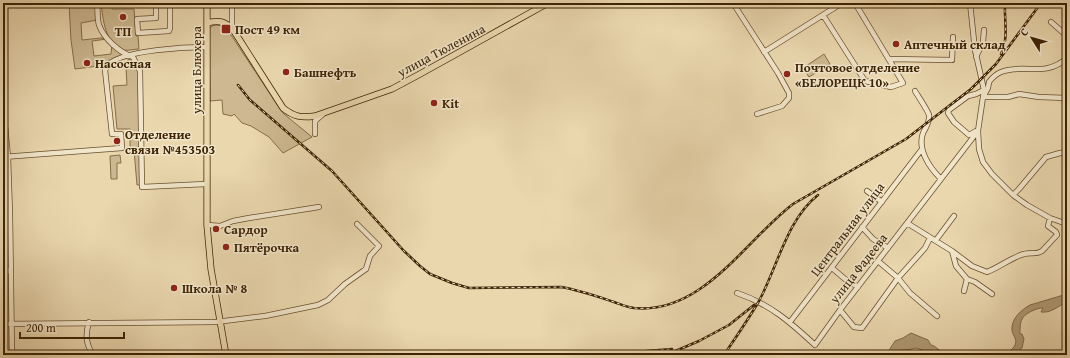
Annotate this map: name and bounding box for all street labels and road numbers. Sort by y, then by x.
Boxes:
street label: улица Тюленина [393,19,489,82]
street label: улица Блюхера [187,25,206,115]
street label: Центральная улица [806,178,889,280]
street label: улица Фадеева [824,229,892,308]

